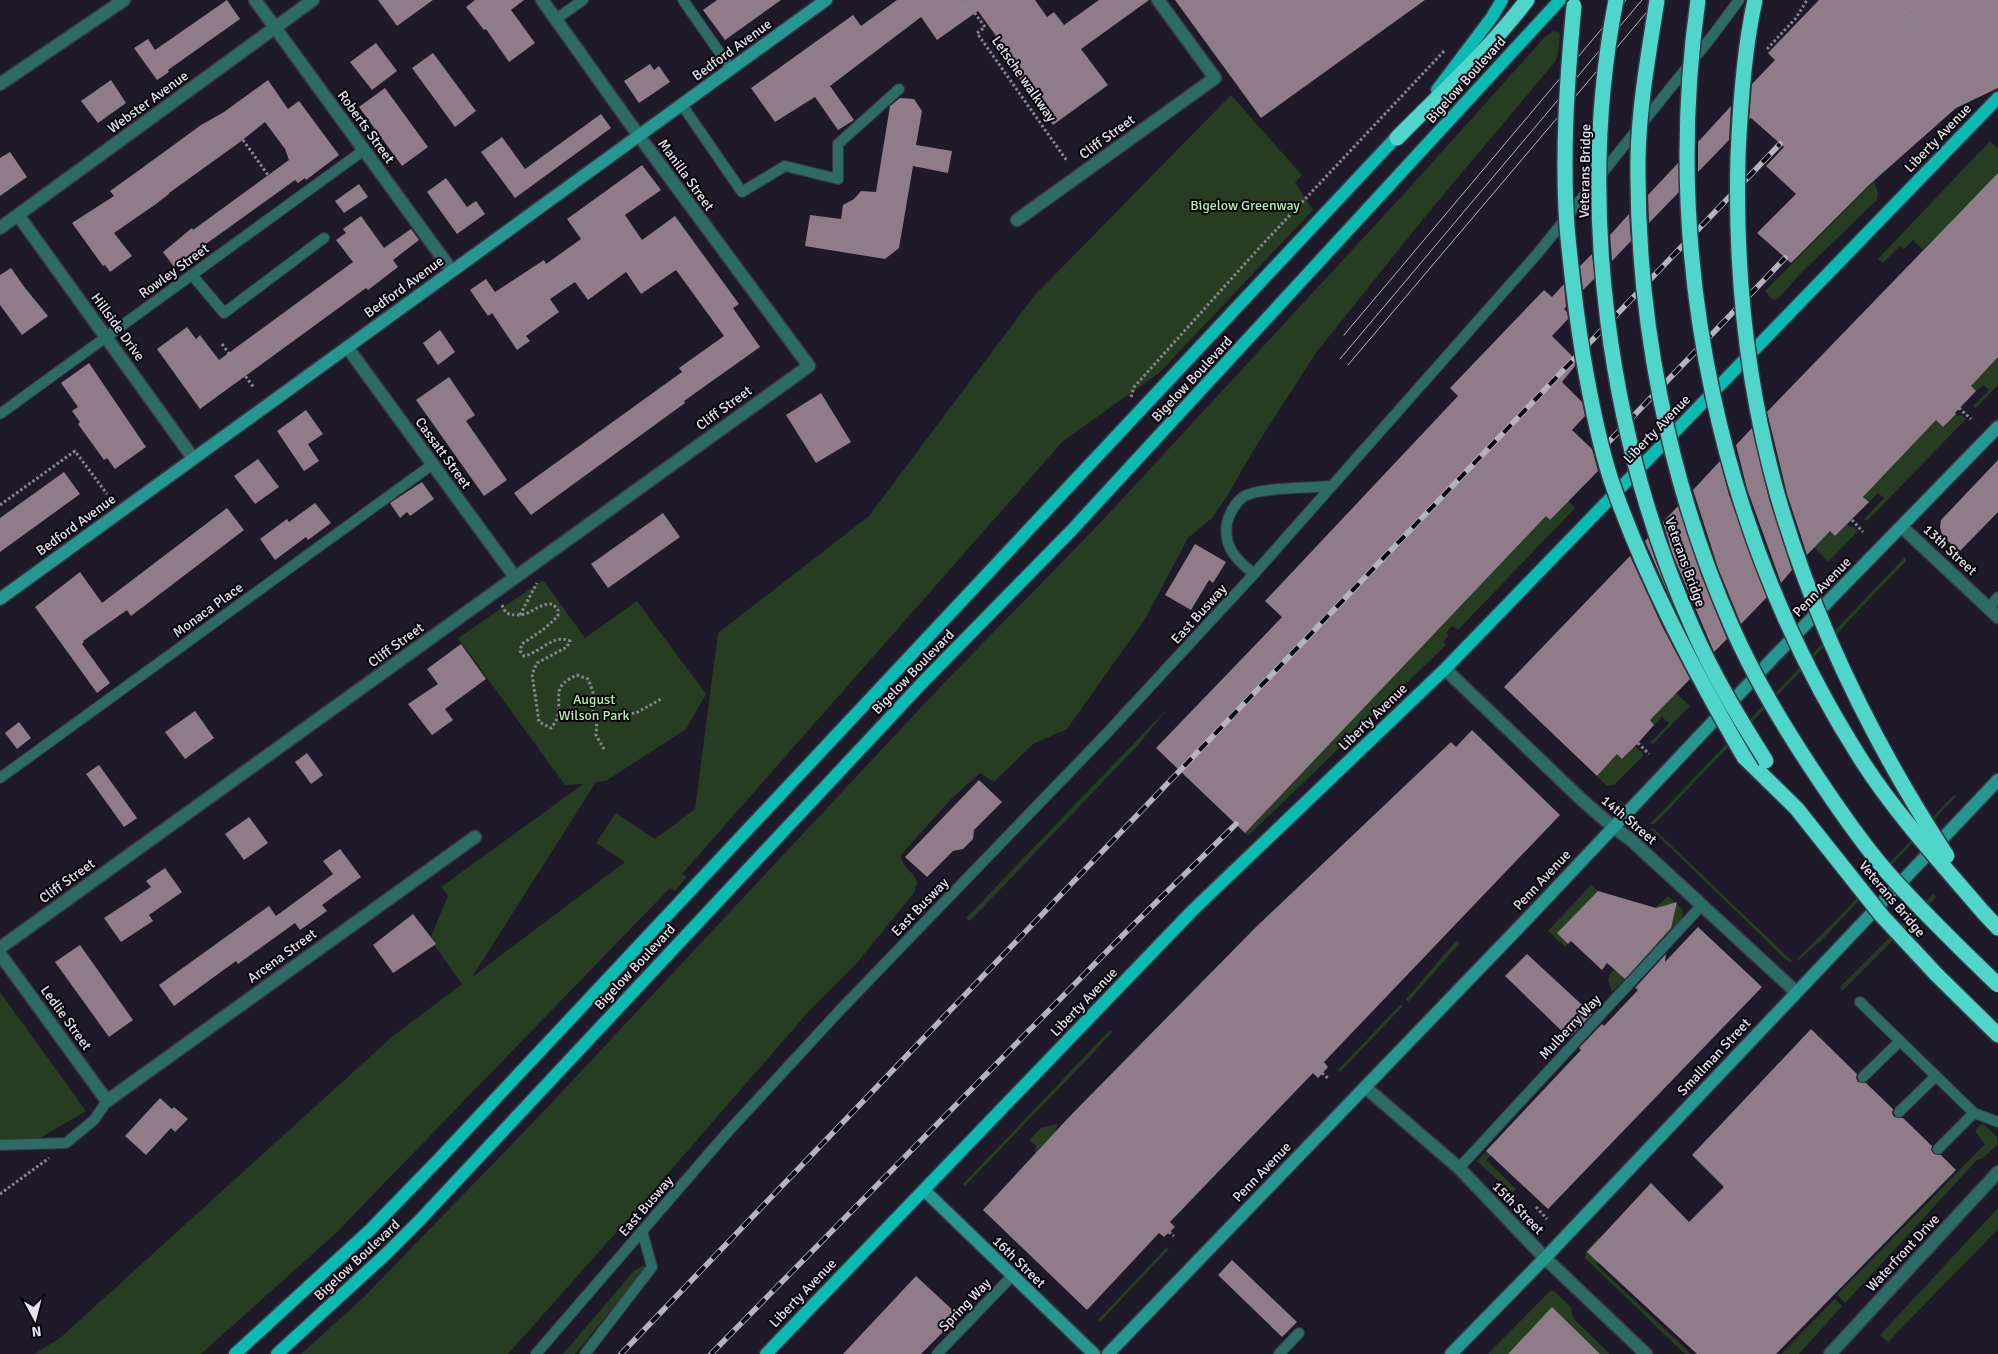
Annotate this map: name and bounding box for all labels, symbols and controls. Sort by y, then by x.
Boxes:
street label: Bedford Avenue [689,15,775,85]
street label: Letsche walkway [988,33,1060,126]
street label: Bigelow Boulevard [1423,33,1509,127]
street label: Webster Avenue [104,67,192,137]
street label: Roberts Street [334,87,398,167]
street label: Liberty Avenue [1901,100,1975,176]
street label: Cliff Street [1076,111,1138,163]
street label: Veterans Bridge [1576,124,1594,218]
street label: Manilla Street [654,136,718,214]
park label: Bigelow Greenway [1190,197,1300,214]
street label: Rowley Street [136,240,212,302]
street label: Bedford Avenue [361,252,447,322]
street label: Hillside Drive [88,290,148,364]
street label: Bigelow Boulevard [1148,333,1236,425]
street label: Cliff Street [693,382,755,434]
street label: Liberty Avenue [1620,391,1694,467]
street label: Cassatt Street [411,414,475,492]
street label: Bedford Avenue [33,490,119,560]
street label: Veterans Bridge [1661,515,1709,609]
street label: 13th Street [1920,521,1980,579]
street label: Penn Avenue [1789,554,1855,620]
street label: Monaca Place [170,579,246,641]
street label: East Busway [1168,580,1231,647]
street label: Cliff Street [365,619,427,671]
street label: Bigelow Boulevard [868,626,958,718]
street label: Liberty Avenue [1335,680,1411,754]
park label: August Wilson Park [559,691,629,724]
street label: 14th Street [1598,792,1660,848]
street label: Penn Avenue [1510,846,1574,914]
street label: Cliff Street [36,855,98,907]
street label: Veterans Bridge [1855,857,1929,941]
street label: East Busway [888,874,952,940]
street label: Bigelow Boulevard [591,921,679,1013]
street label: Arcena Street [244,925,320,987]
street label: Liberty Avenue [1047,964,1121,1040]
street label: Ledlie Street [37,982,95,1054]
street label: Mulberry Way [1536,991,1605,1063]
street label: Smallman Street [1674,1015,1754,1099]
street label: Penn Avenue [1229,1139,1295,1205]
street label: East Busway [615,1172,677,1240]
street label: 15th Street [1489,1178,1548,1238]
street label: Waterfront Drive [1863,1211,1943,1295]
street label: Bigelow Boulevard [311,1216,403,1304]
street label: 16th Street [989,1233,1049,1292]
street label: Liberty Avenue [766,1255,840,1331]
street label: Spring Way [935,1275,995,1335]
north arrow [10,1294,60,1344]
text: N [31,1322,42,1340]

